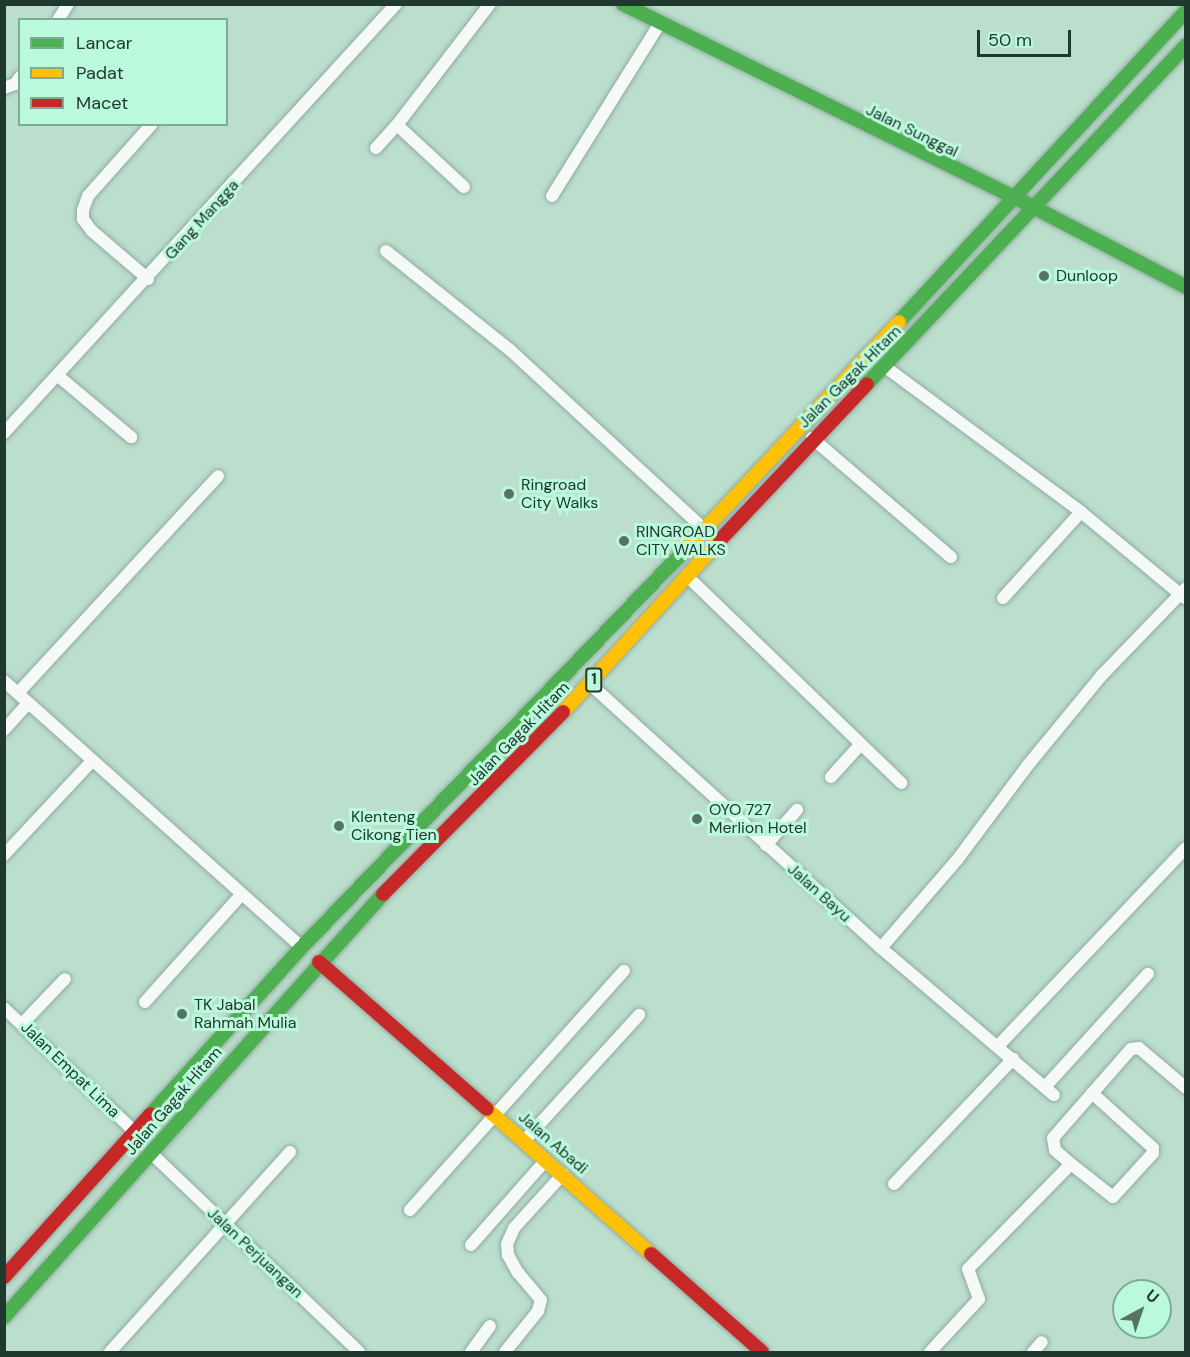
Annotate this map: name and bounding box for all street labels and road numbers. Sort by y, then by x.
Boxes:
street label: Jalan Sunggal [863,100,961,162]
street label: Gang Mangga [161,176,243,264]
street label: Jalan Gagak Hitam [795,322,905,432]
road number: 1 [585,668,603,692]
street label: Jalan Gagak Hitam [464,678,574,790]
street label: Jalan Bayu [783,860,855,926]
street label: Jalan Empat Lima [17,1018,123,1122]
street label: Jalan Gagak Hitam [122,1043,226,1159]
street label: Jalan Abadi [514,1108,592,1178]
street label: Jalan Perjuangan [203,1204,307,1302]

